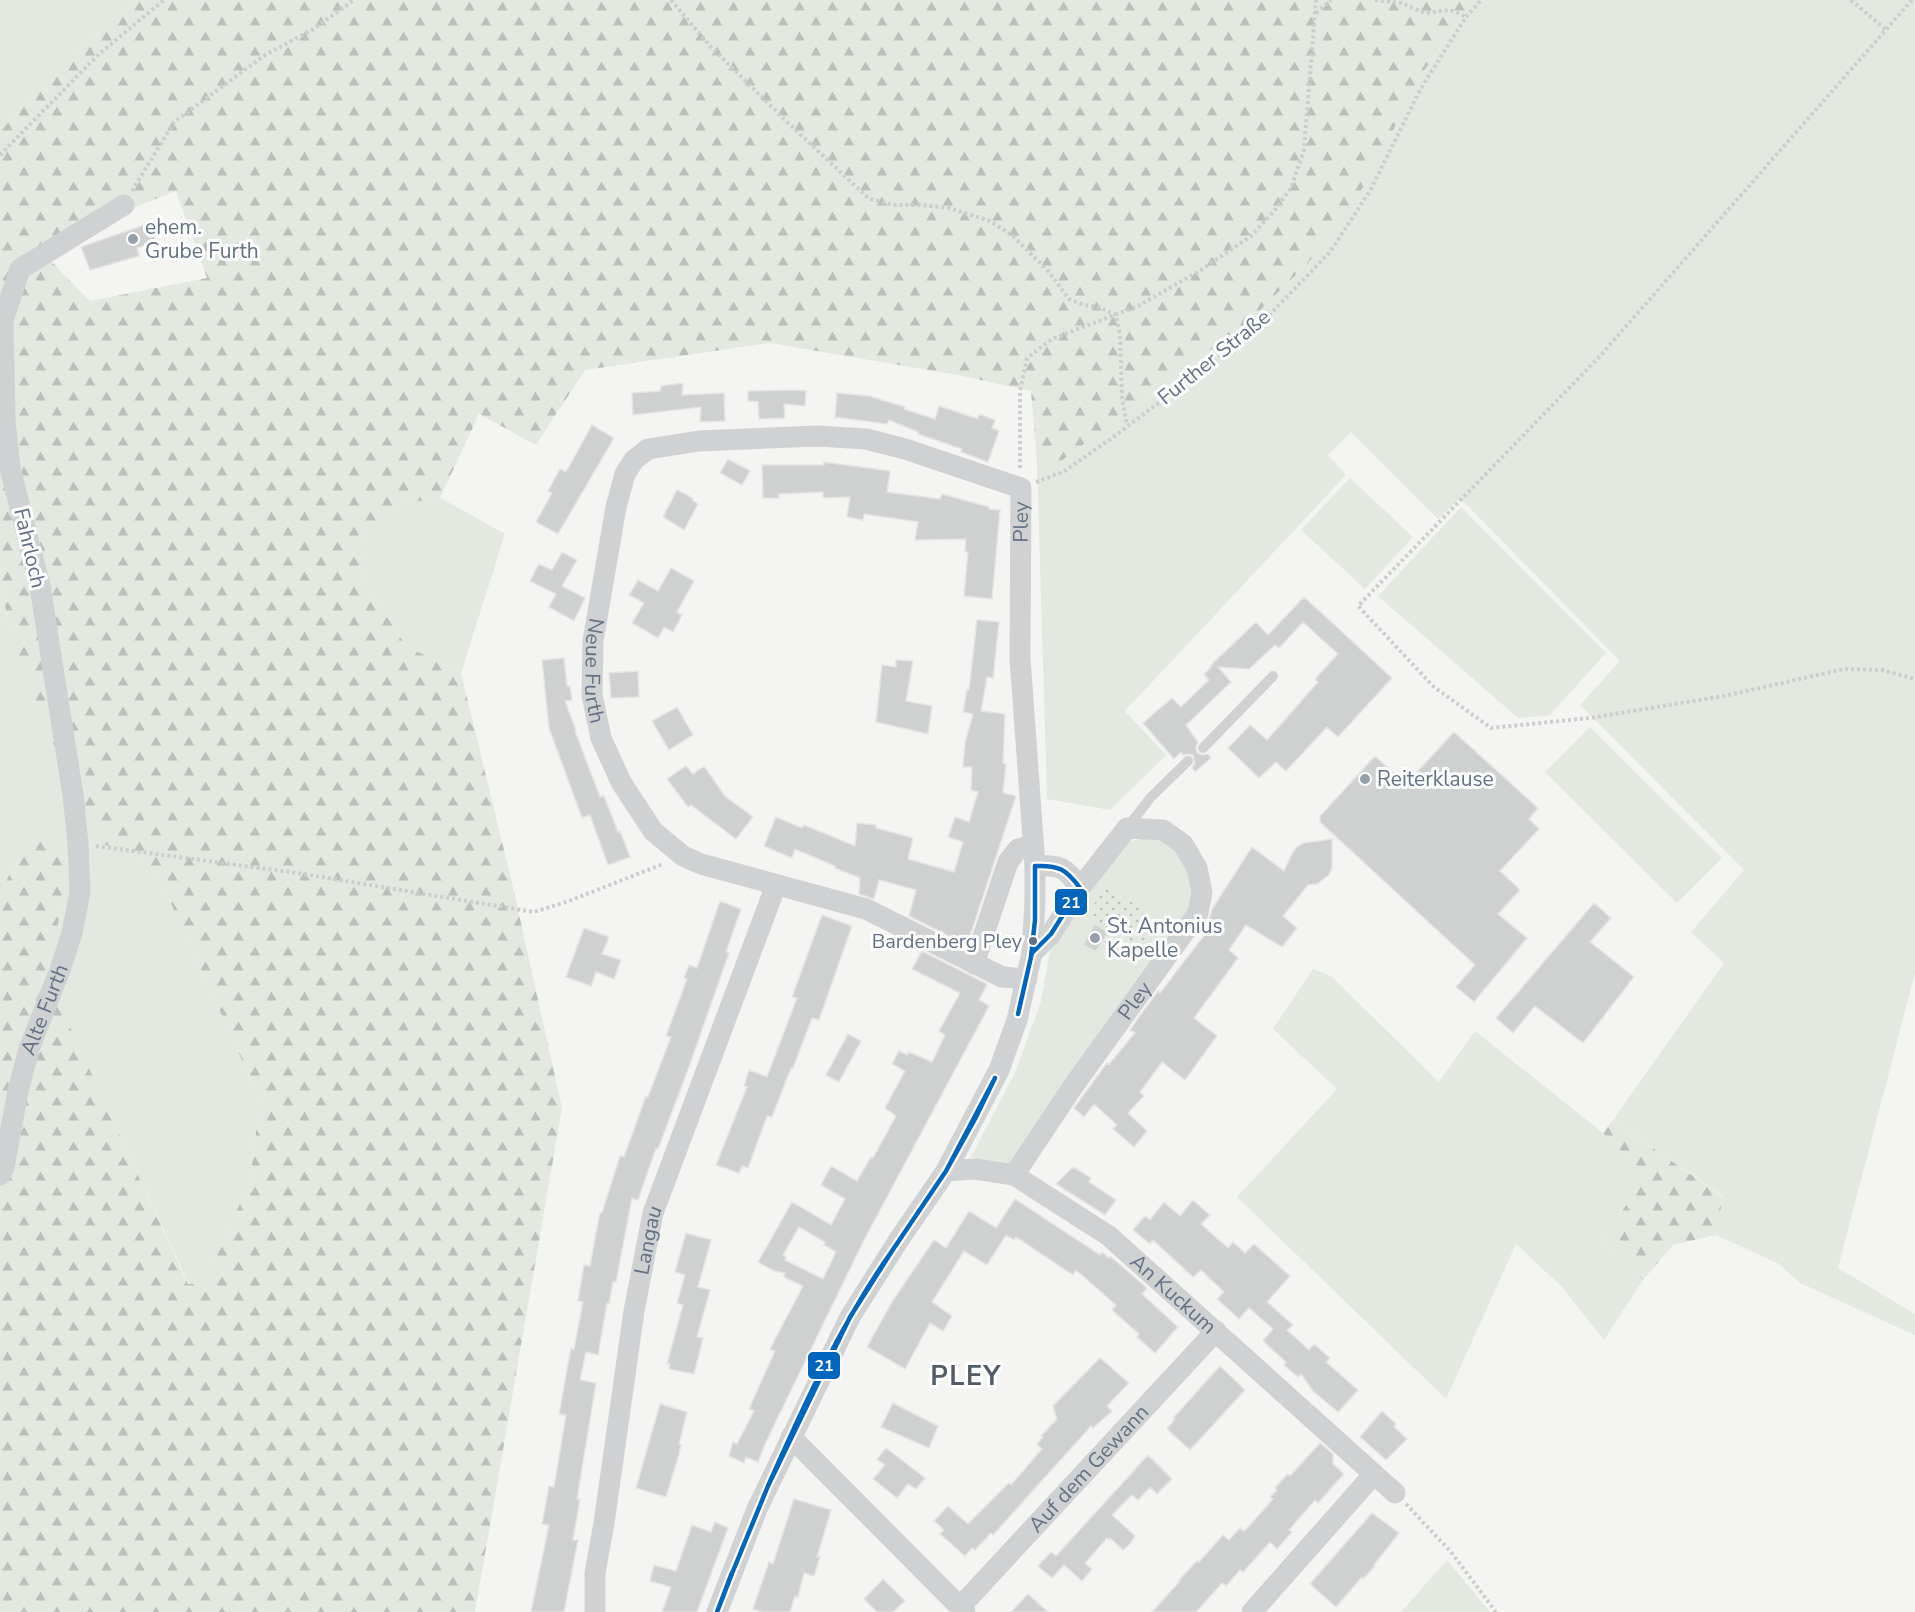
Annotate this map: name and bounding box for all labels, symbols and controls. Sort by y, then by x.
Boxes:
place label: ehem. Grube Furth [145,213,259,265]
marker: ehem. Grube Furth [126,232,140,246]
street label: Further Straße [1152,303,1276,411]
street label: Pley [1007,501,1035,543]
street label: Fahrloch [7,505,53,591]
street label: Neue Furth [578,616,612,726]
place label: Reiterklause [1377,765,1494,793]
marker: Reiterklause [1358,772,1372,786]
line badge: 21 [1054,888,1088,916]
text: 21 [1061,892,1081,914]
place label: St. Antonius Kapelle [1107,912,1223,964]
place label: Bardenberg Pley [872,928,1023,955]
marker: St. Antonius Kapelle [1088,931,1102,945]
marker: Bardenberg Pley [1027,935,1039,947]
street label: Alte Furth [14,960,75,1059]
street label: Pley [1111,976,1158,1026]
street label: Langau [627,1201,669,1277]
street label: An Kuckum [1124,1248,1223,1340]
line badge: 21 [807,1351,841,1380]
text: 21 [814,1355,834,1377]
district label: PLEY [930,1358,1002,1395]
street label: Auf dem Gewann [1022,1398,1155,1538]

